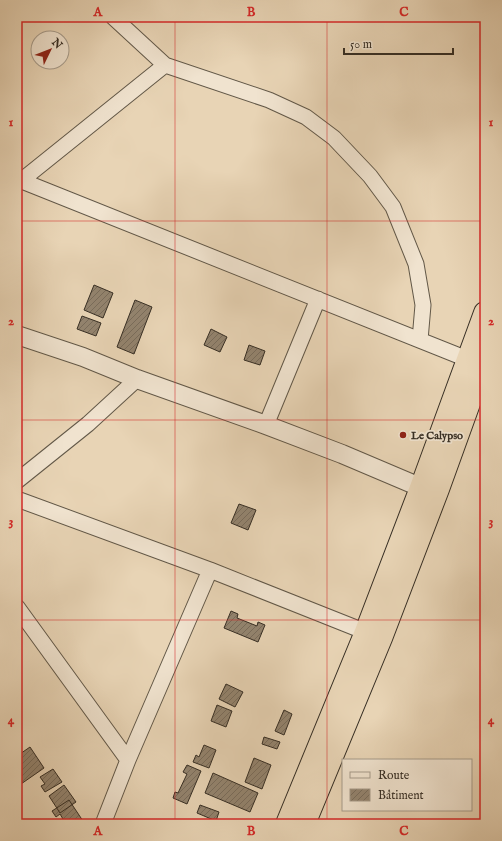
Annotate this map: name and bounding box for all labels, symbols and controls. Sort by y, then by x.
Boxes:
text: A [93,4,104,21]
text: B [247,4,256,21]
text: C [399,4,409,21]
north arrow [30,30,70,70]
scale bar [344,30,453,56]
text: N [48,35,65,52]
text: 50 m [350,37,372,52]
text: 1 [9,114,14,131]
text: 1 [489,114,494,131]
text: 2 [8,313,14,330]
text: 2 [488,313,494,330]
place label: Le Calypso [410,429,463,443]
marker: Le Calypso [398,430,408,440]
text: 3 [9,513,14,530]
text: 3 [489,513,494,530]
text: 4 [8,712,15,729]
text: 4 [488,712,495,729]
legend [342,759,472,811]
text: Route [378,768,410,783]
text: Bâtiment [378,788,424,803]
text: A [93,823,104,840]
text: B [247,823,256,840]
text: C [399,823,409,840]

